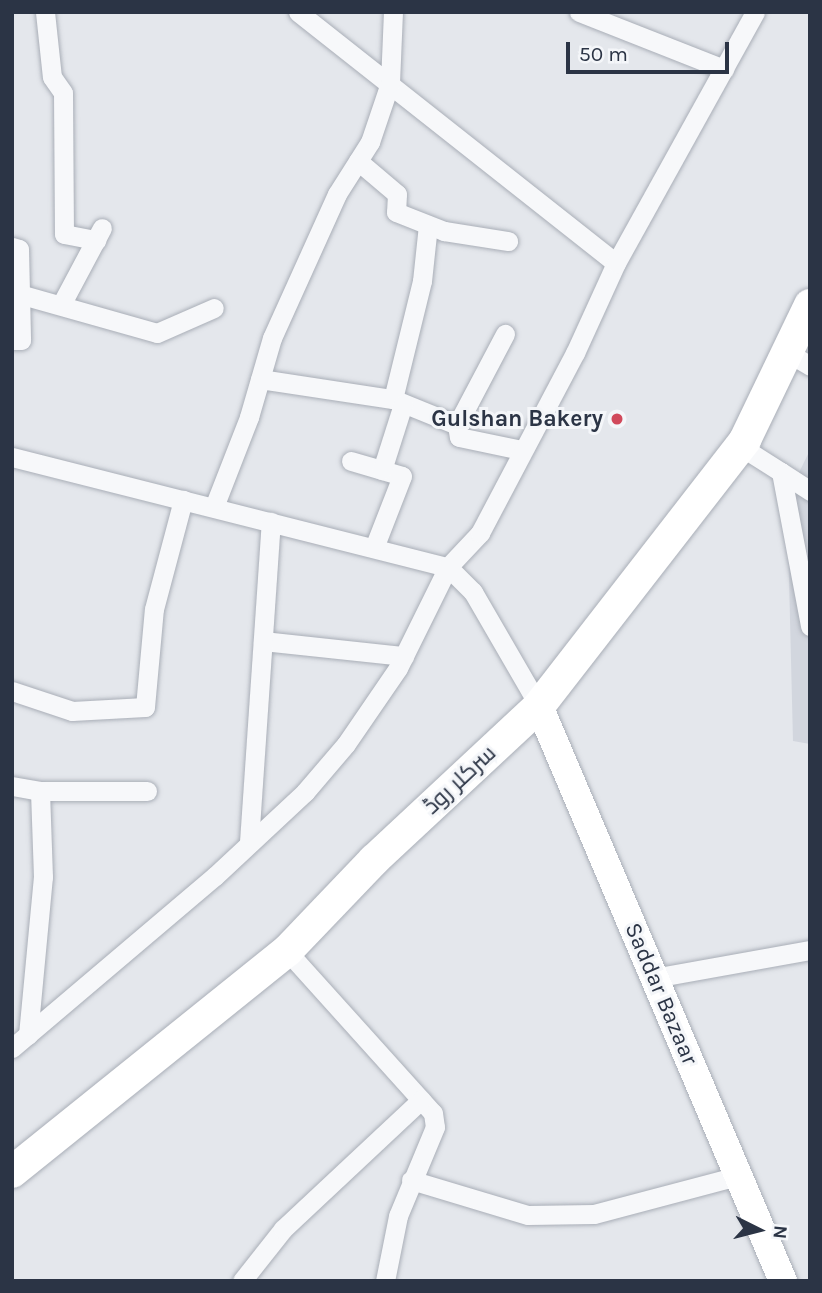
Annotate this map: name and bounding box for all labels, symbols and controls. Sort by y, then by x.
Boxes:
scale bar [570,28,733,72]
text: 50 m [579,42,628,66]
place label: Gulshan Bakery [431,405,603,433]
marker: Gulshan Bakery [609,411,625,427]
street label: سرکلر روڈ [418,740,502,820]
street label: Saddar Bazaar [619,919,703,1069]
north arrow [724,1195,794,1265]
text: N [768,1224,792,1240]

